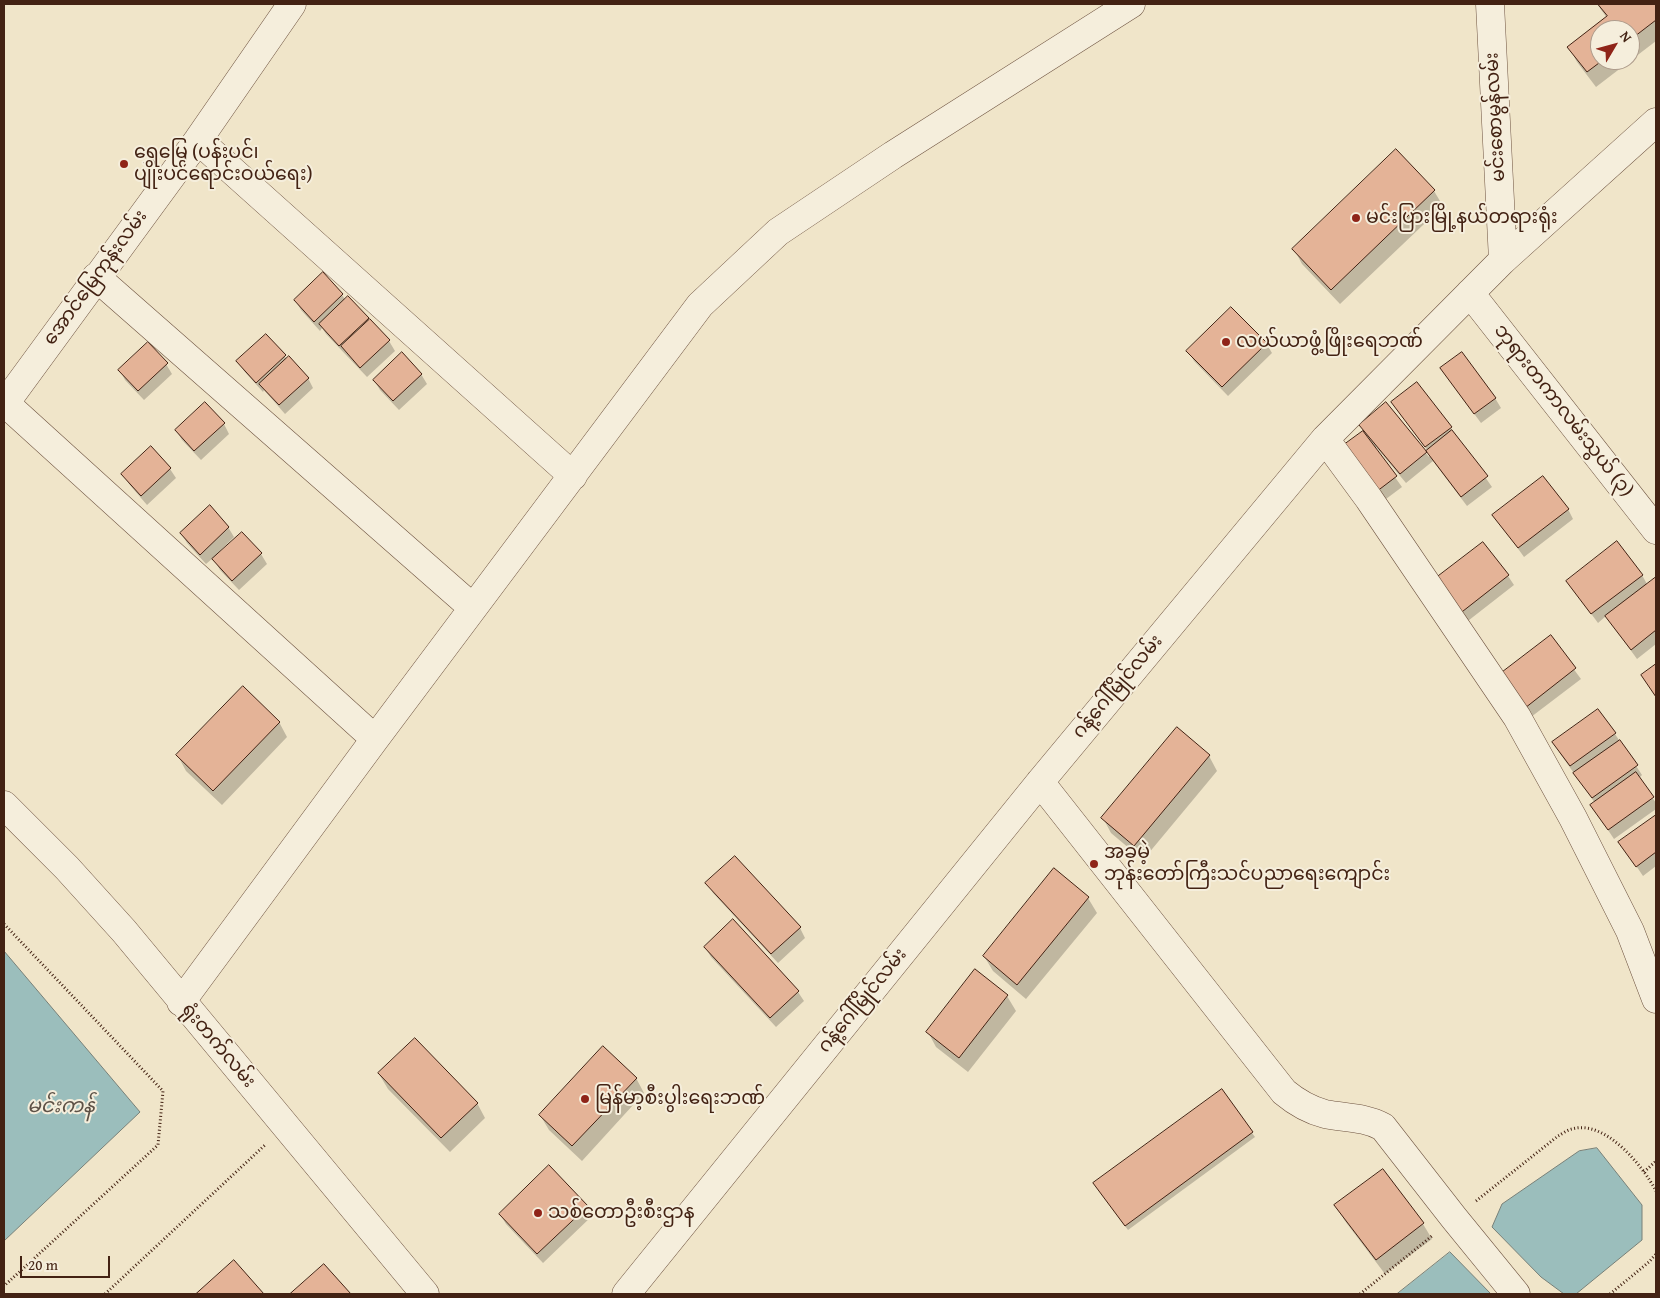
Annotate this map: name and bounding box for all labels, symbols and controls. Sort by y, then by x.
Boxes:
north arrow [1590,20,1640,70]
text: N [1615,27,1637,46]
street label: မင်းစောမွန်လမ်း [1481,52,1511,182]
place label: ရွှေမြေ (ပန်းပင်၊ ပျိုးပင်ရောင်းဝယ်ရေး) [134,142,313,186]
marker: ရွှေမြေ (ပန်းပင်၊ ပျိုးပင်ရောင်းဝယ်ရေး) [118,158,130,170]
street label: အောင်မြေကုန်းလမ်း [39,206,153,350]
place label: မင်းပြားမြို့နယ်တရားရုံး [1366,207,1558,229]
marker: မင်းပြားမြို့နယ်တရားရုံး [1350,212,1362,224]
street label: ဘုရားတကာလမ်းသွယ် (၃) [1489,320,1637,502]
place label: လယ်ယာဖွံ့ဖြိုးရေဘဏ် [1236,331,1423,353]
marker: လယ်ယာဖွံ့ဖြိုးရေဘဏ် [1220,336,1232,348]
street label: ဂန့်ဂေါ်မြိုင်လမ်း [1068,631,1168,743]
place label: အခမဲ့ ဘုန်းတော်ကြီးသင်ပညာရေးကျောင်း [1104,842,1390,886]
marker: အခမဲ့ ဘုန်းတော်ကြီးသင်ပညာရေးကျောင်း [1088,858,1100,870]
street label: ဂန့်ဂေါ်မြိုင်လမ်း [814,944,912,1058]
street label: ရုံးတက်လမ်း [176,999,260,1093]
place label: မြန်မာ့စီးပွါးရေးဘဏ် [595,1088,765,1110]
marker: မြန်မာ့စီးပွါးရေးဘဏ် [579,1093,591,1105]
water label: မင်းကန် [27,1095,95,1119]
place label: သစ်တောဦးစီးဌာန [548,1202,694,1224]
marker: သစ်တောဦးစီးဌာန [532,1207,544,1219]
scale bar [22,1246,112,1278]
text: 20 m [28,1254,58,1275]

